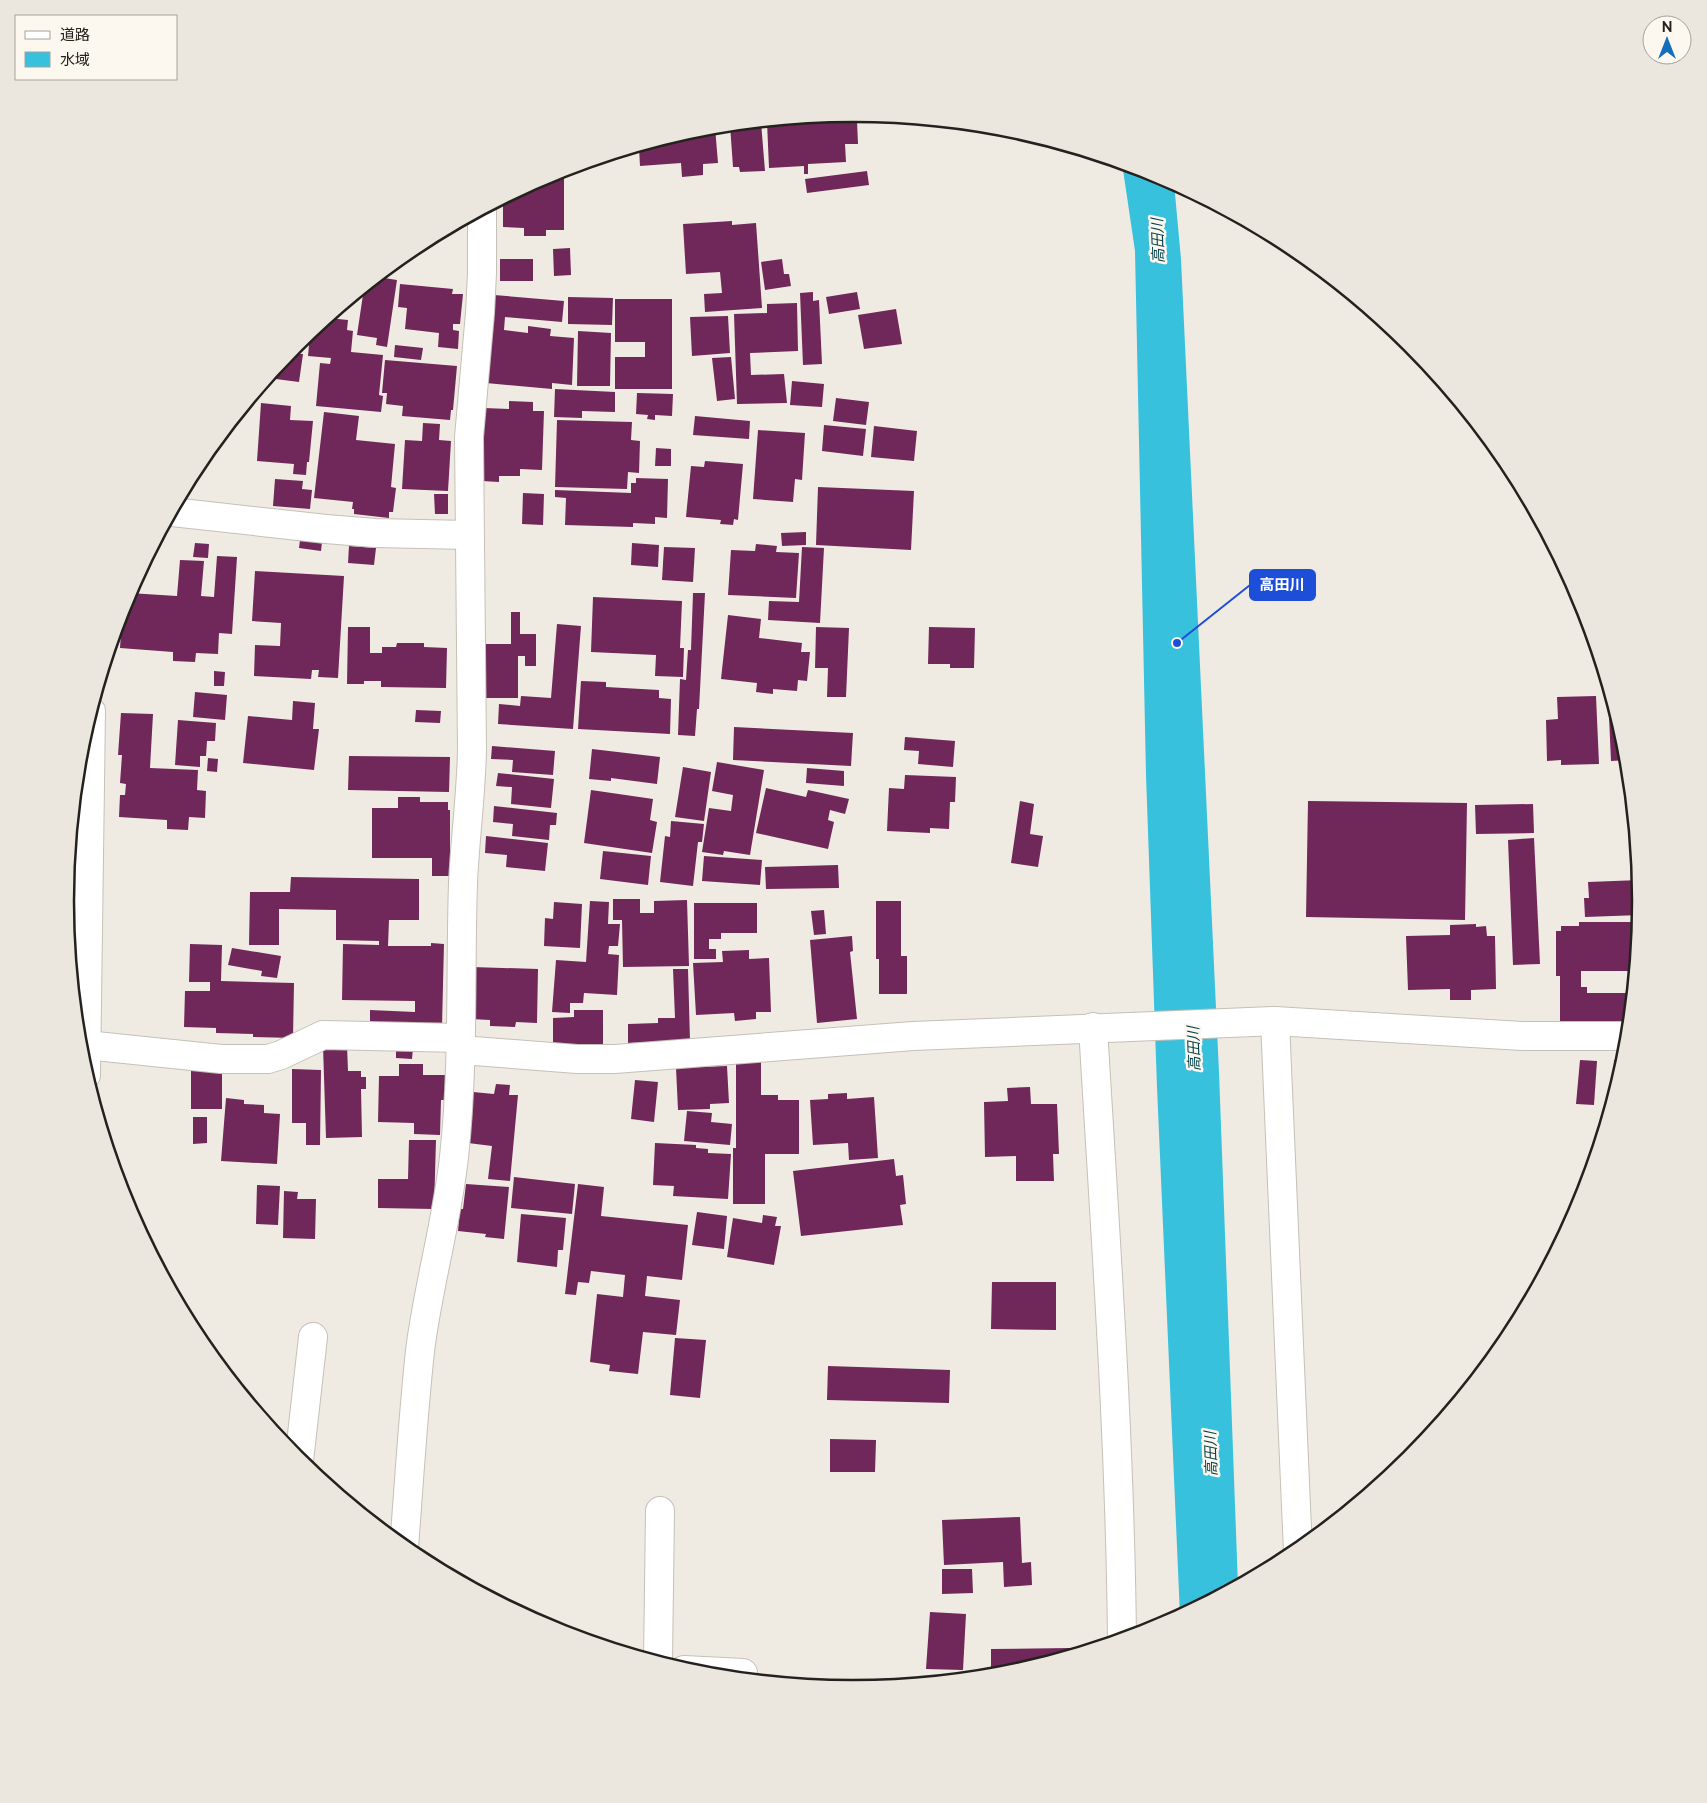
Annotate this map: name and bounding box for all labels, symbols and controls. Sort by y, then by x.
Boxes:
legend [15,15,178,80]
north arrow [1642,15,1692,65]
text: N [1662,19,1672,35]
text: 道路 [60,26,90,44]
text: 水域 [60,51,90,69]
water label: 高田川 [1148,216,1168,264]
callout: 高田川 [1250,570,1315,600]
text: 高田川 [1259,576,1305,594]
water label: 高田川 [1184,1024,1204,1072]
water label: 高田川 [1201,1429,1221,1477]

